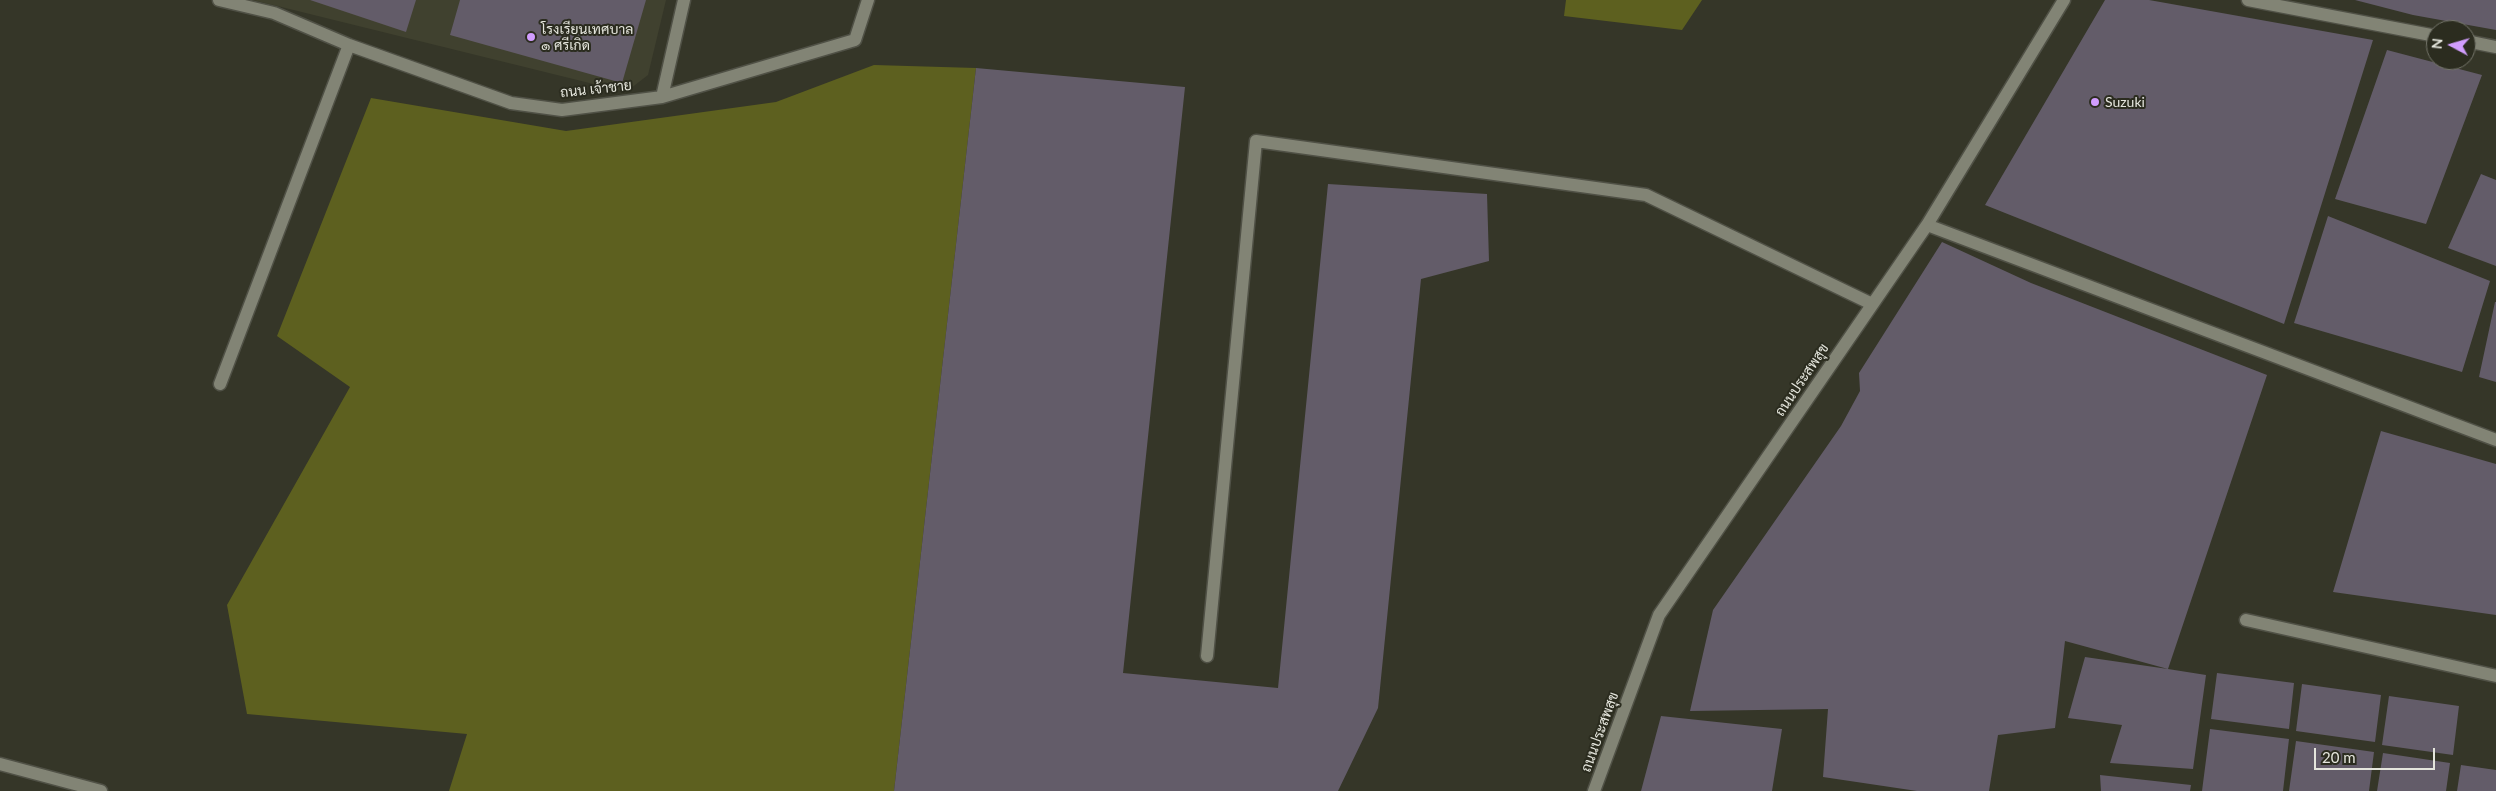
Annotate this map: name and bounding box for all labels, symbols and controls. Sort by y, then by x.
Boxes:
north arrow [2426,20,2476,70]
place label: โรงเรียนเทศบาล ๑ ศรีเกิด [541,21,633,54]
marker: โรงเรียนเทศบาล ๑ ศรีเกิด [525,31,537,43]
text: N [2428,37,2446,50]
street label: ถนน เจ้าชาย [559,77,633,101]
place label: Suzuki [2105,94,2145,110]
marker: Suzuki [2089,96,2101,108]
street label: ถนนประสพสุข [1772,340,1832,420]
street label: ถนนประสพสุข [1578,690,1622,774]
scale bar [2316,738,2437,770]
text: 20 m [2322,748,2356,766]

